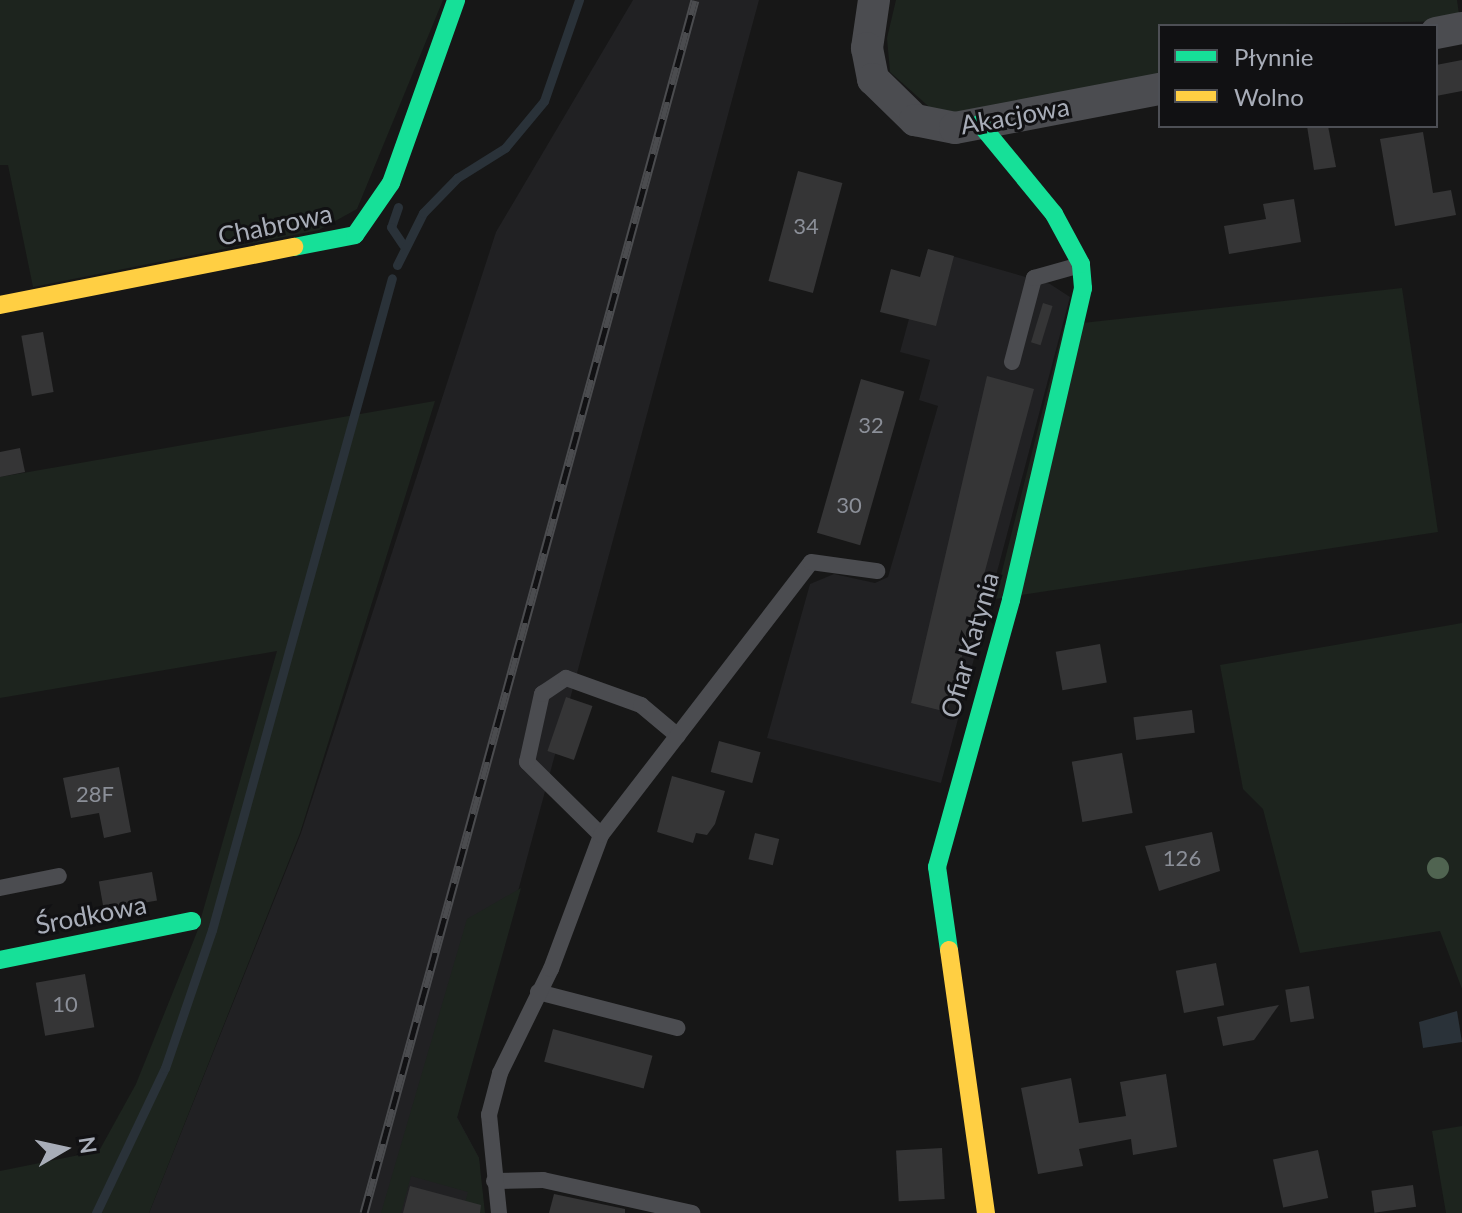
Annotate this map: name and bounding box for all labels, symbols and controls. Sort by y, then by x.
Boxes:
legend [1158,24,1438,128]
text: Płynnie [1234,42,1313,71]
text: Wolno [1234,82,1304,111]
street label: Akacjowa [958,91,1072,141]
street label: Chabrowa [215,198,335,252]
house number: 34 [793,213,819,239]
house number: 32 [858,412,884,438]
house number: 30 [836,492,862,518]
street label: Ofiar Katynia [934,568,1006,722]
house number: 28F [76,781,114,807]
house number: 126 [1163,845,1201,871]
street label: Środkowa [33,889,149,941]
house number: 10 [52,991,78,1017]
north arrow [24,1109,104,1189]
text: N [74,1135,103,1156]

